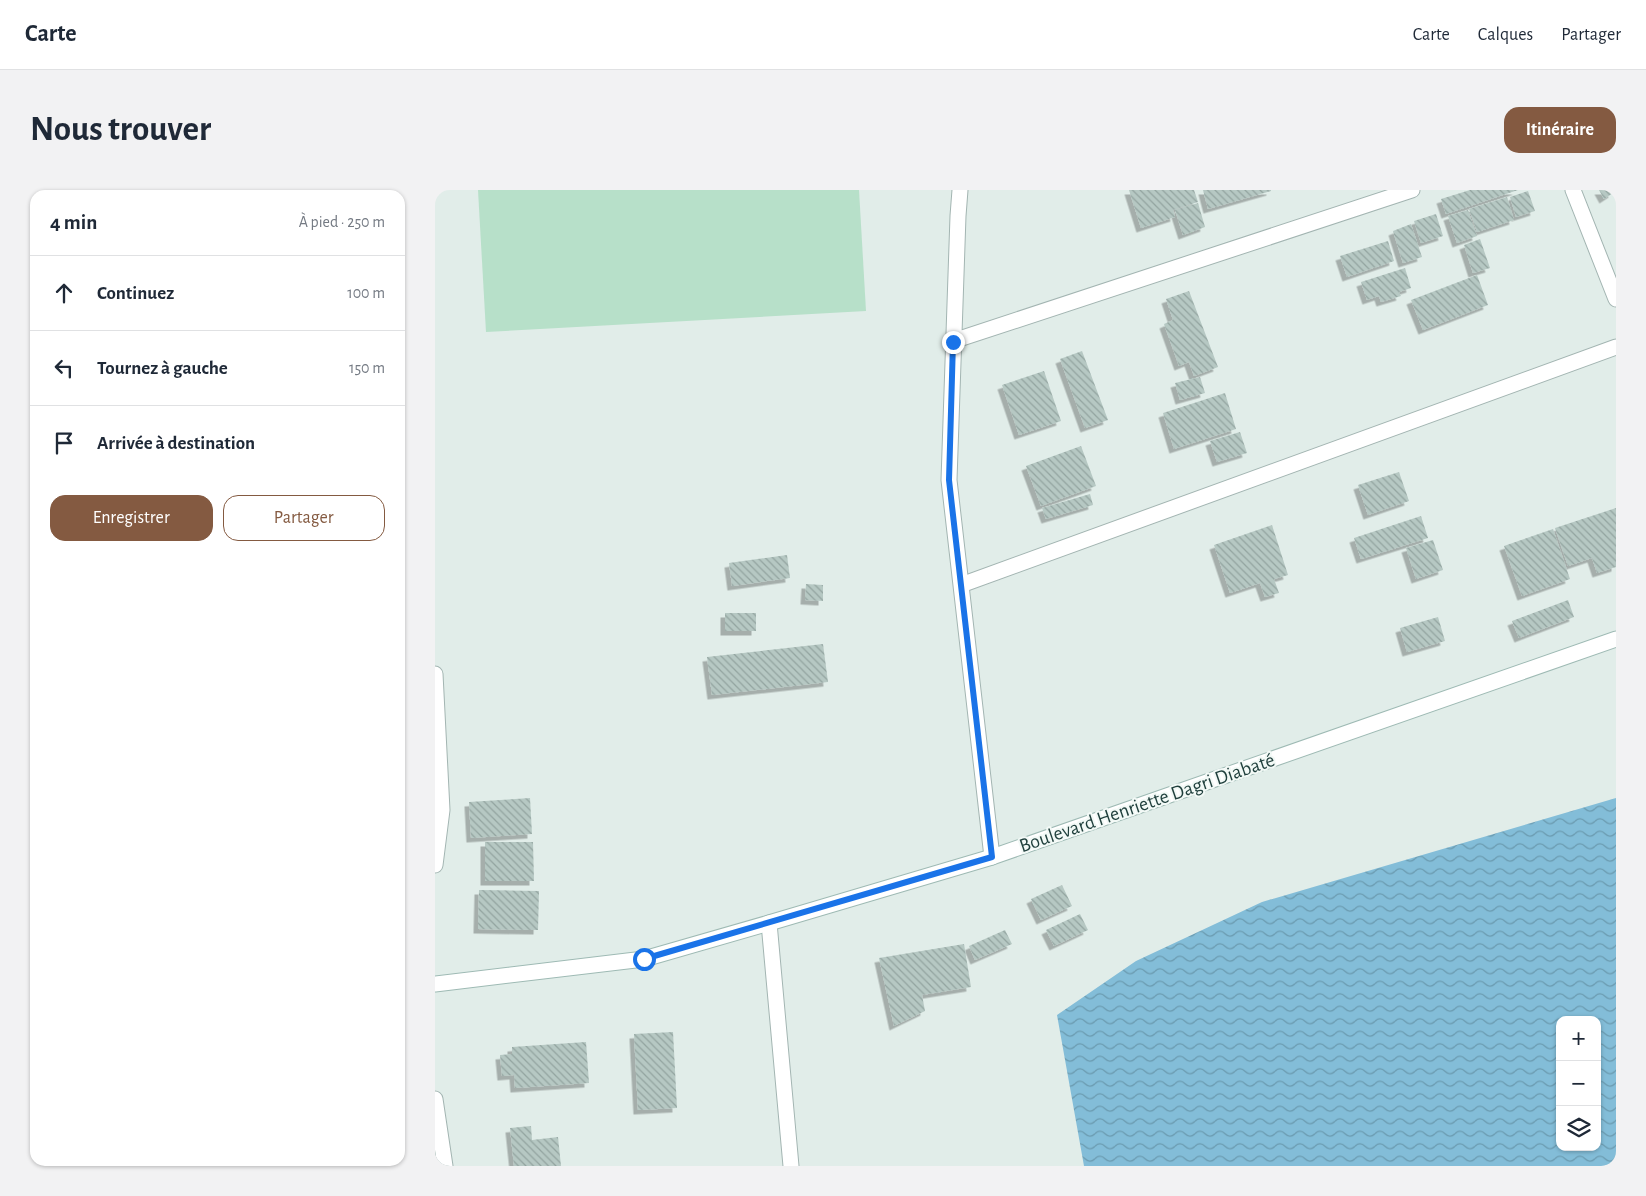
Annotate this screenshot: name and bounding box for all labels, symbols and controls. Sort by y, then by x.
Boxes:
text: Carte [25,22,77,46]
text: Carte [1413,26,1450,44]
text: Calques [1478,26,1533,44]
text: Partager [1561,26,1621,44]
button: Itinéraire [1504,107,1616,153]
text: Nous trouver [30,112,211,147]
text: 4 min [50,212,97,233]
text: À pied · 250 m [299,214,385,230]
icon: ahead [50,279,78,307]
text: Continuez [97,284,174,303]
text: 100 m [347,285,385,301]
route end [942,331,965,354]
icon: left [50,354,78,382]
text: Tournez à gauche [97,359,228,378]
text: 150 m [349,360,385,376]
icon: arrive [50,429,78,457]
text: Arrivée à destination [97,434,255,453]
button: Enregistrer [50,495,213,541]
button: Partager [223,495,385,541]
street label: Boulevard Henriette Dagri Diabaté [1017,750,1277,856]
route start [633,948,656,971]
map controls [1556,1016,1601,1151]
button: + [1556,1016,1601,1061]
button: − [1556,1061,1601,1106]
button: layers [1556,1106,1601,1151]

